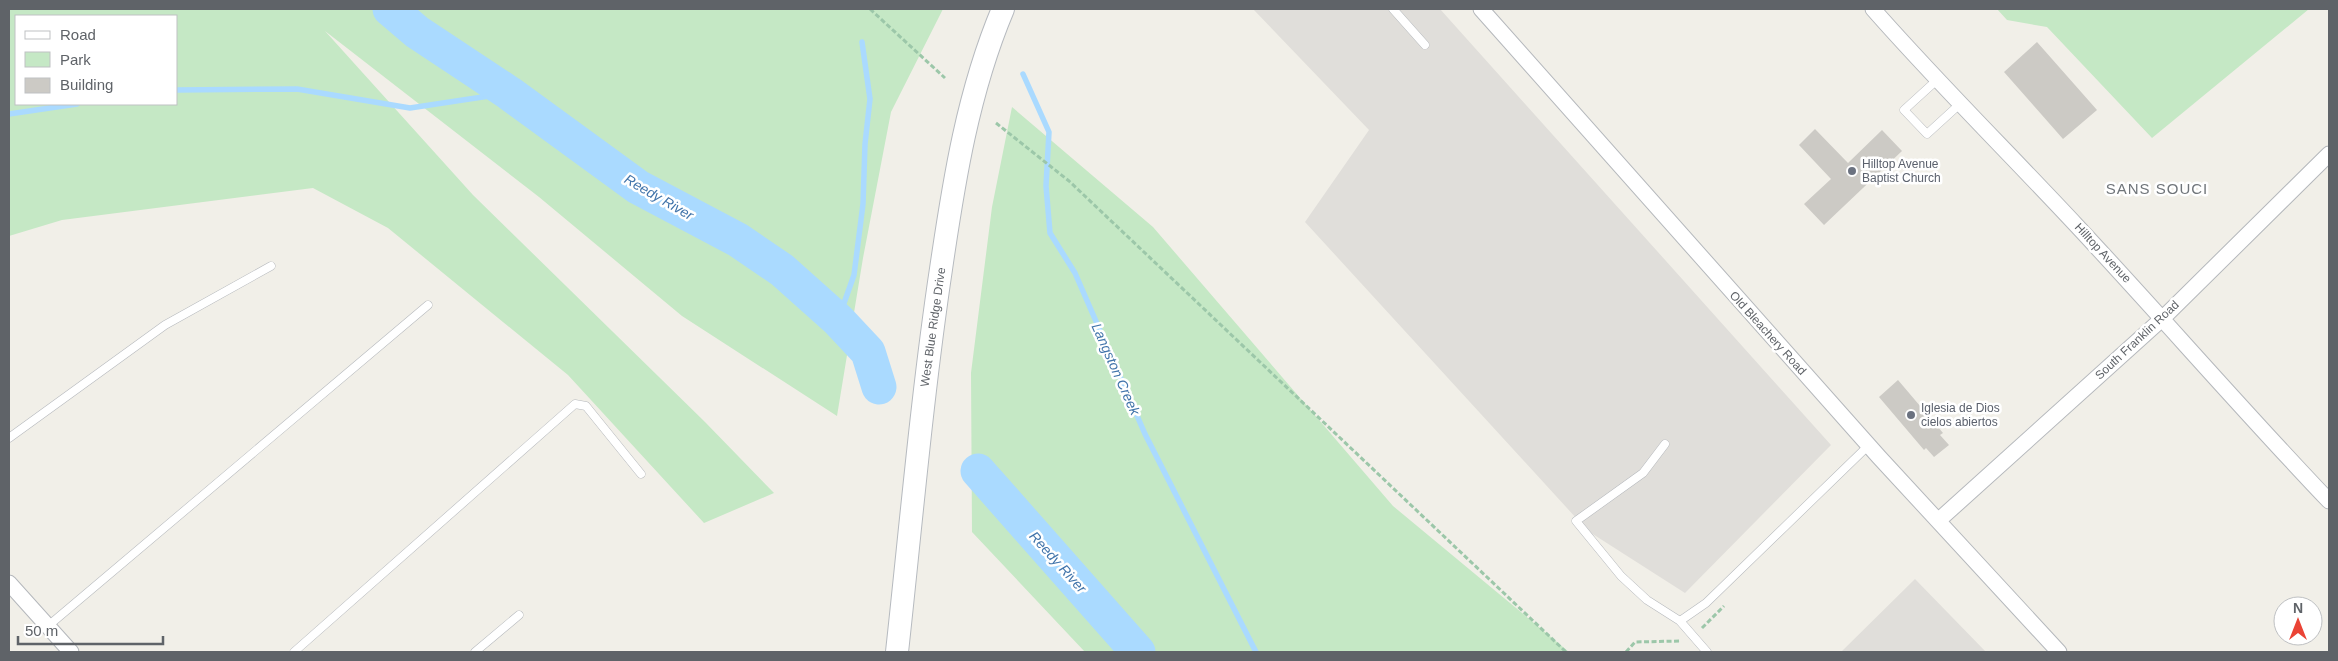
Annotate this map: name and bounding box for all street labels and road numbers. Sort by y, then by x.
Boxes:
street label: Hilltop Avenue [2072,220,2134,286]
street label: West Blue Ridge Drive [918,266,948,388]
street label: Old Bleachery Road [1727,288,1809,378]
street label: South Franklin Road [2092,298,2182,382]

